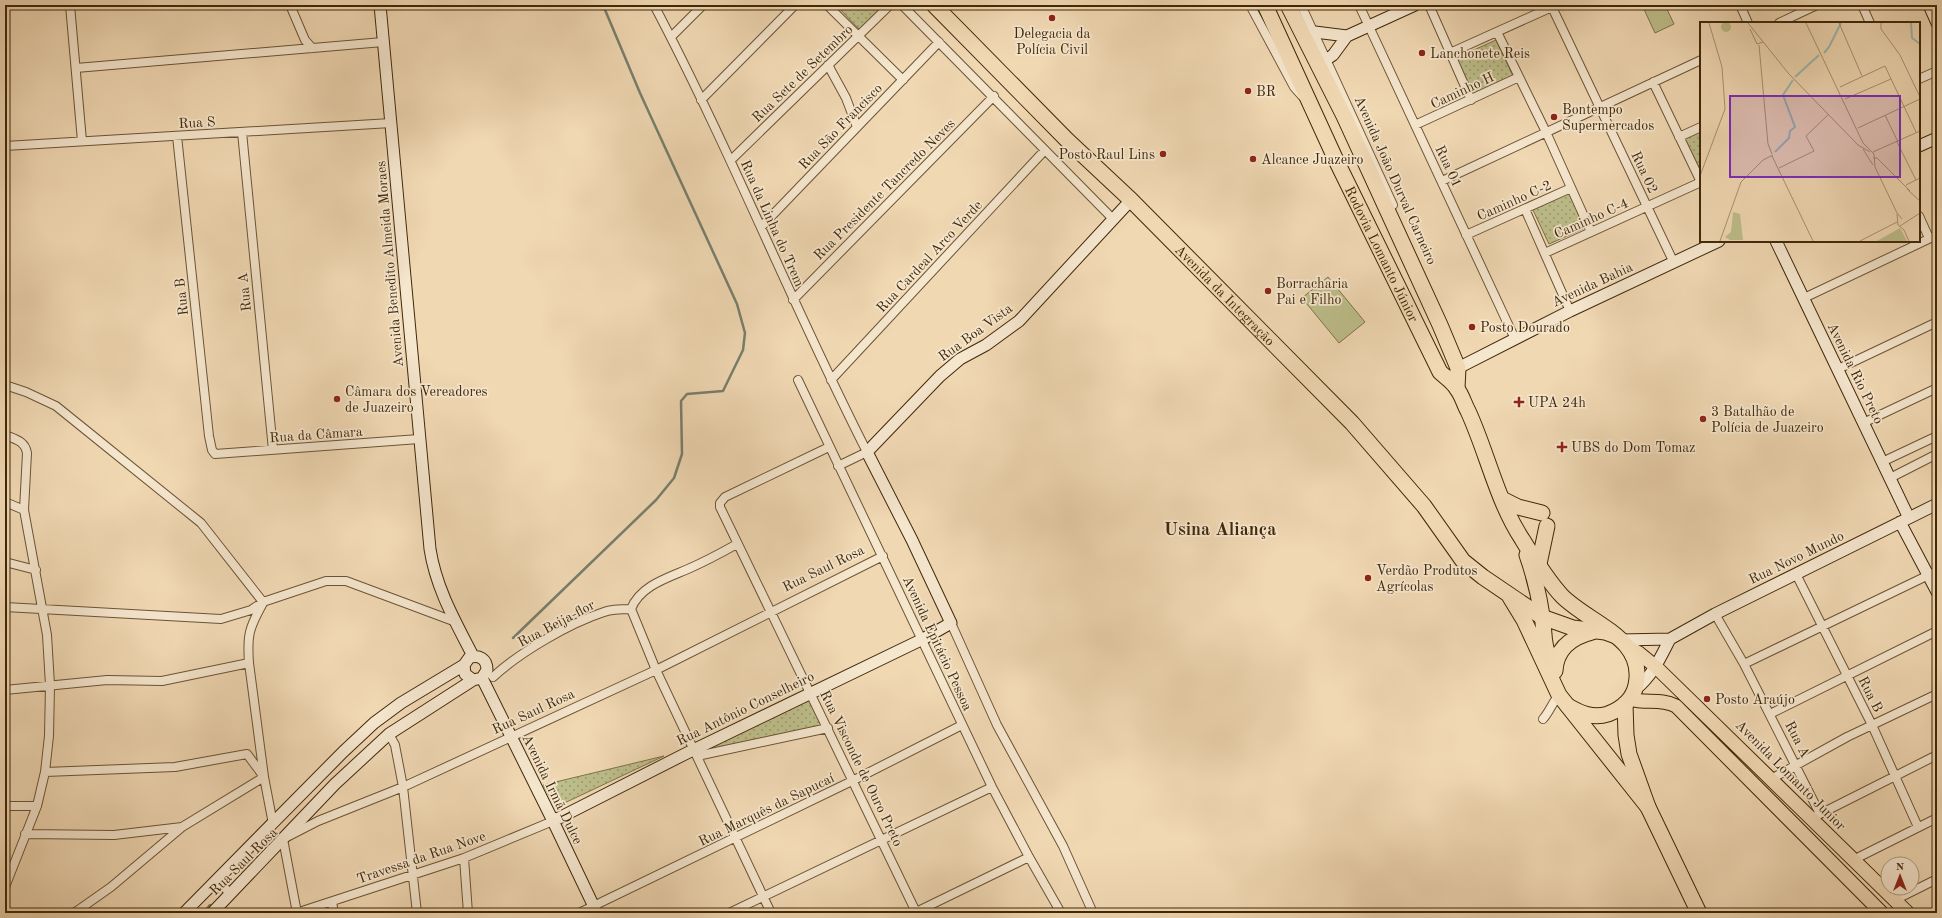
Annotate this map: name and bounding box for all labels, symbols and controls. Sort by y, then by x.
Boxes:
marker: Delegacia da Polícia Civil [1047,13,1057,23]
street label: Rua Sete de Setembro [750,22,856,125]
inset map [1700,22,1920,242]
place label: Delegacia da Polícia Civil [1014,27,1091,57]
place label: Lanchonete Reis [1430,47,1530,61]
marker: Lanchonete Reis [1417,48,1427,58]
street label: Caminho H [1429,70,1496,112]
street label: Rua São Francisco [796,81,885,172]
place label: BR [1256,85,1276,99]
marker: BR [1243,86,1253,96]
street label: Avenida João Durval Carneiro [1351,94,1439,267]
place label: Bontempo Supermercados [1562,103,1654,133]
marker: Bontempo Supermercados [1549,112,1559,122]
street label: Rua S [178,115,216,131]
street label: Rua Presidente Tancredo Neves [811,116,958,263]
street label: Rua 01 [1432,143,1464,190]
place label: Posto Raul Lins [1059,148,1155,162]
marker: Posto Raul Lins [1158,149,1168,159]
street label: Rua 02 [1628,149,1660,196]
place label: Alcance Juazeiro [1261,153,1364,167]
marker: Alcance Juazeiro [1248,154,1258,164]
street label: Rua da Linha do Trem [738,158,806,289]
street label: Avenida Benedito Almeida Moraes [374,160,406,368]
street label: Caminho C-2 [1475,178,1554,224]
street label: Rodovia Lomanto Júnior [1342,184,1420,325]
street label: Caminho C-4 [1552,196,1631,242]
street label: Rua Cardeal Arco Verde [874,198,985,315]
street label: Avenida da Integração [1172,243,1277,349]
street label: Avenida Bahia [1550,260,1635,310]
street label: Rua A [236,271,254,312]
street label: Rua B [173,277,191,317]
place label: Borracharia Pai e Filho [1276,277,1348,307]
marker: Borracharia Pai e Filho [1263,286,1273,296]
street label: Rua Boa Vista [936,301,1015,364]
place label: Posto Dourado [1480,321,1570,335]
street label: Avenida Rio Preto [1825,321,1886,426]
marker: Posto Dourado [1467,322,1477,332]
place label: Câmara dos Vereadores de Juazeiro [345,385,488,415]
marker: Câmara dos Vereadores de Juazeiro [332,394,342,404]
marker: UPA 24h [1513,396,1525,408]
place label: UPA 24h [1528,396,1586,410]
place label: 3 Batalhão de Polícia de Juazeiro [1711,405,1824,435]
marker: 3 Batalhão de Polícia de Juazeiro [1698,414,1708,424]
street label: Rua da Câmara [269,425,363,445]
marker: UBS do Dom Tomaz [1556,441,1568,453]
place label: UBS do Dom Tomaz [1571,441,1695,455]
district label: Usina Aliança [1164,521,1276,539]
street label: Rua Novo Mundo [1747,529,1846,587]
street label: Rua Saul Rosa [780,543,867,595]
place label: Verdão Produtos Agrícolas [1376,564,1478,594]
marker: Verdão Produtos Agrícolas [1363,573,1373,583]
street label: Avenida Epitácio Pessoa [900,574,975,713]
street label: Rua Beija-flor [516,598,597,650]
street label: Rua Antônio Conselheiro [674,669,817,748]
street label: Rua B [1855,674,1885,715]
street label: Rua Saul Rosa [490,687,577,737]
street label: Rua Visconde de Ouro Preto [817,688,905,849]
place label: Posto Araújo [1715,693,1795,707]
marker: Posto Araújo [1702,694,1712,704]
street label: Avenida Lomanto Junior [1733,718,1848,834]
street label: Rua A [1782,719,1812,760]
street label: Avenida Irmã Dulce [519,732,585,847]
street label: Rua Marquês da Sapucaí [696,771,837,849]
street label: Rua Saul Rosa [207,825,280,898]
street label: Travessa da Rua Nove [355,829,488,887]
north arrow [1880,856,1920,896]
text: N [1896,862,1905,873]

